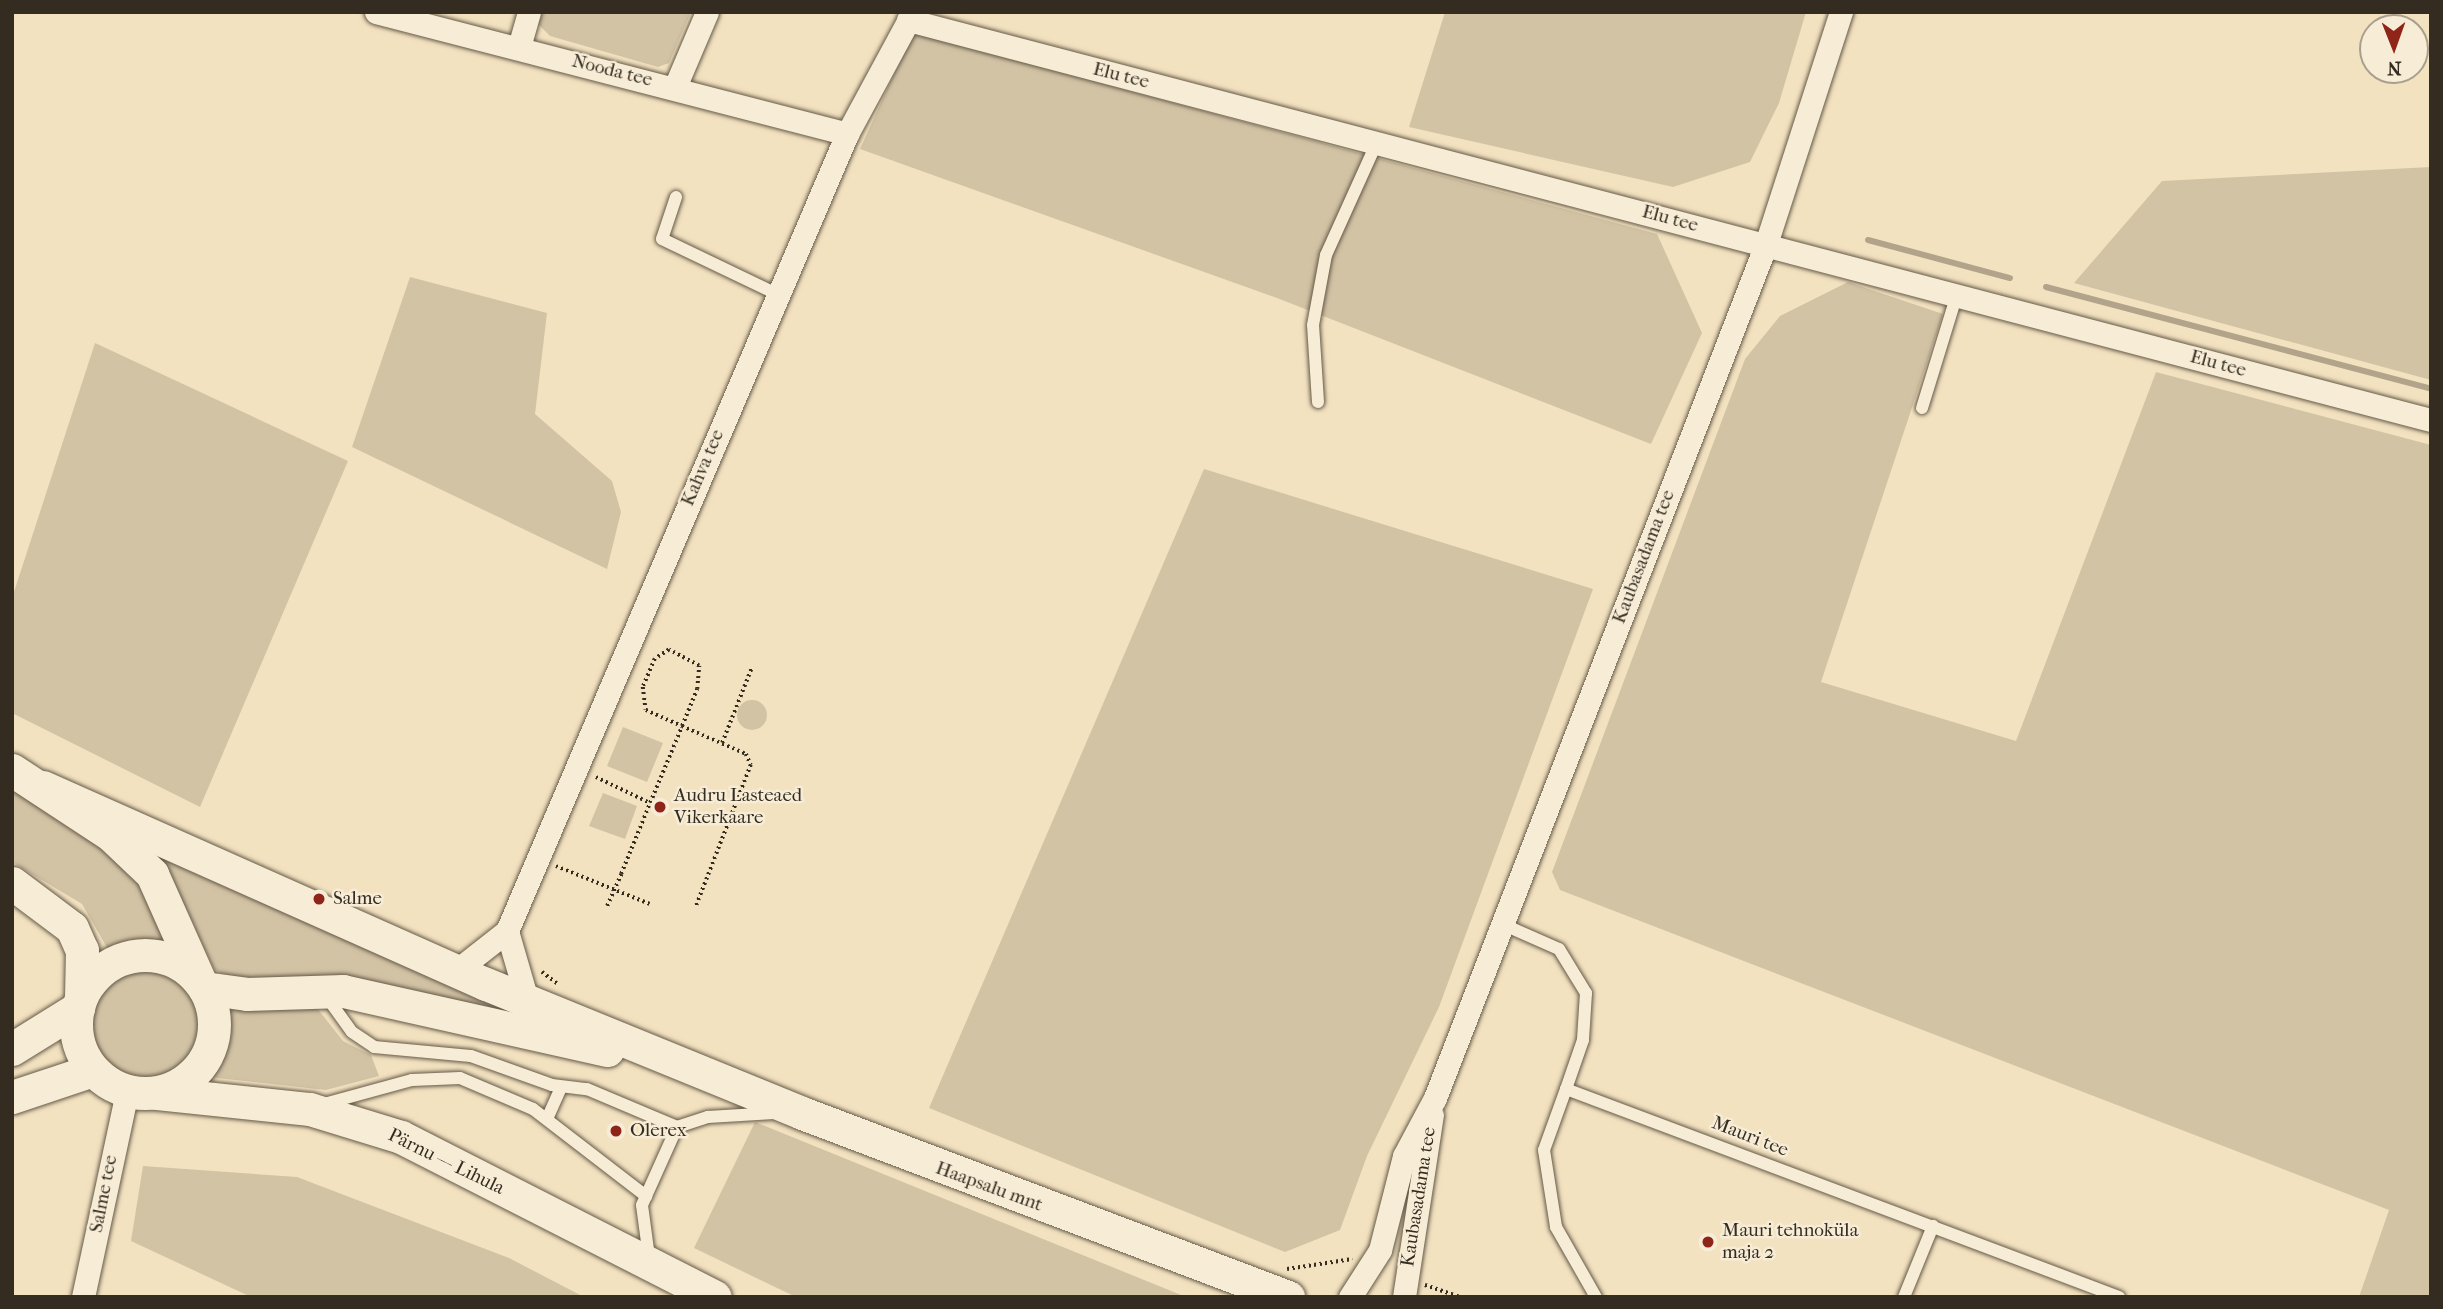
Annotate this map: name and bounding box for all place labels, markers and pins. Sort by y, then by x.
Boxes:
place label: Audru Lasteaed Vikerkaare [674,785,802,829]
marker: Audru Lasteaed Vikerkaare [652,799,668,815]
place label: Salme [333,888,382,910]
marker: Salme [311,891,327,907]
place label: Olerex [630,1120,687,1142]
marker: Olerex [608,1123,624,1139]
place label: Mauri tehnoküla maja 2 [1722,1220,1858,1264]
marker: Mauri tehnoküla maja 2 [1700,1234,1716,1250]

